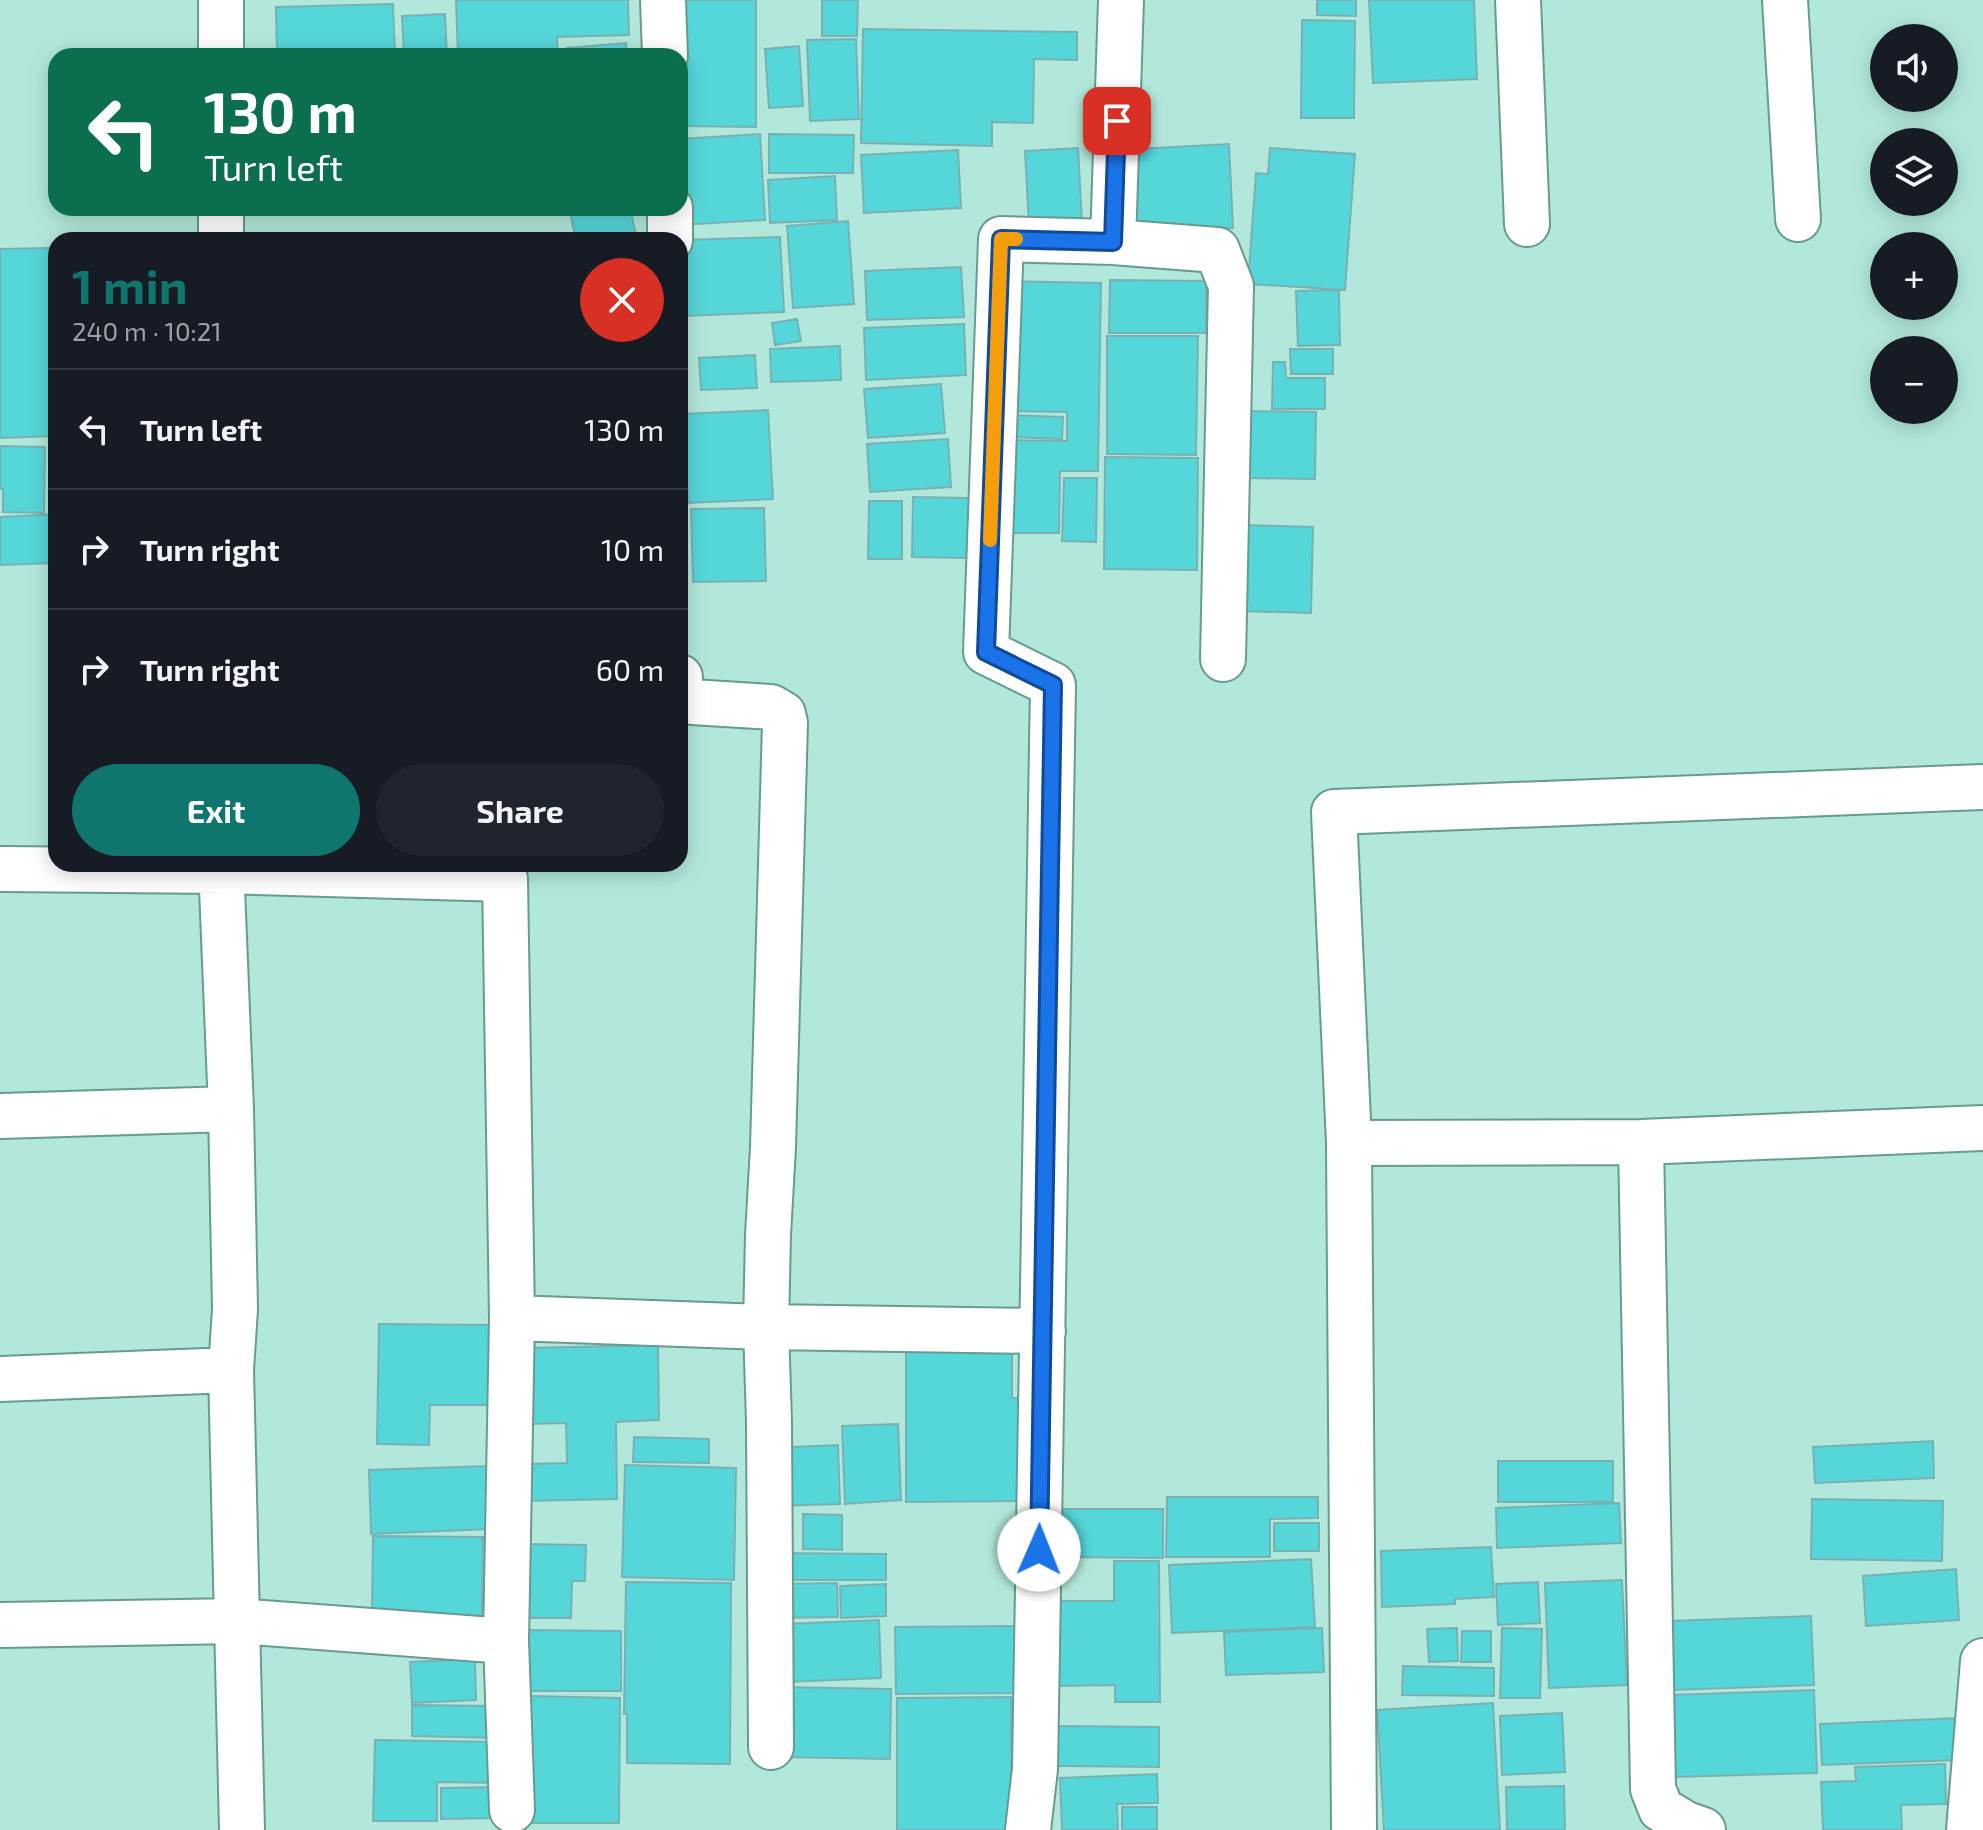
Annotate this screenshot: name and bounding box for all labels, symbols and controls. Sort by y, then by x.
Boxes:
map controls [1870,24,1958,424]
button: sound [1870,24,1958,112]
text: 130 m [204,77,357,144]
icon: left [72,80,176,184]
pin [1083,87,1151,155]
icon: arrive [1095,99,1139,143]
button: layers [1870,128,1958,216]
text: Turn left [204,145,343,188]
button: + [1870,232,1958,320]
text: 1 min [72,256,188,314]
button: close [580,258,664,342]
text: 240 m · 10:21 [72,315,222,346]
button: − [1870,336,1958,424]
icon: left [72,407,116,451]
text: Turn left [140,411,262,447]
text: 130 m [584,411,664,447]
icon: right [72,527,116,571]
text: Turn right [140,531,280,567]
text: 10 m [601,531,664,567]
icon: right [72,647,116,691]
text: Turn right [140,651,280,687]
text: 60 m [596,651,664,687]
button: Exit [72,764,360,856]
button: Share [376,764,664,856]
position arrow [997,1508,1081,1592]

